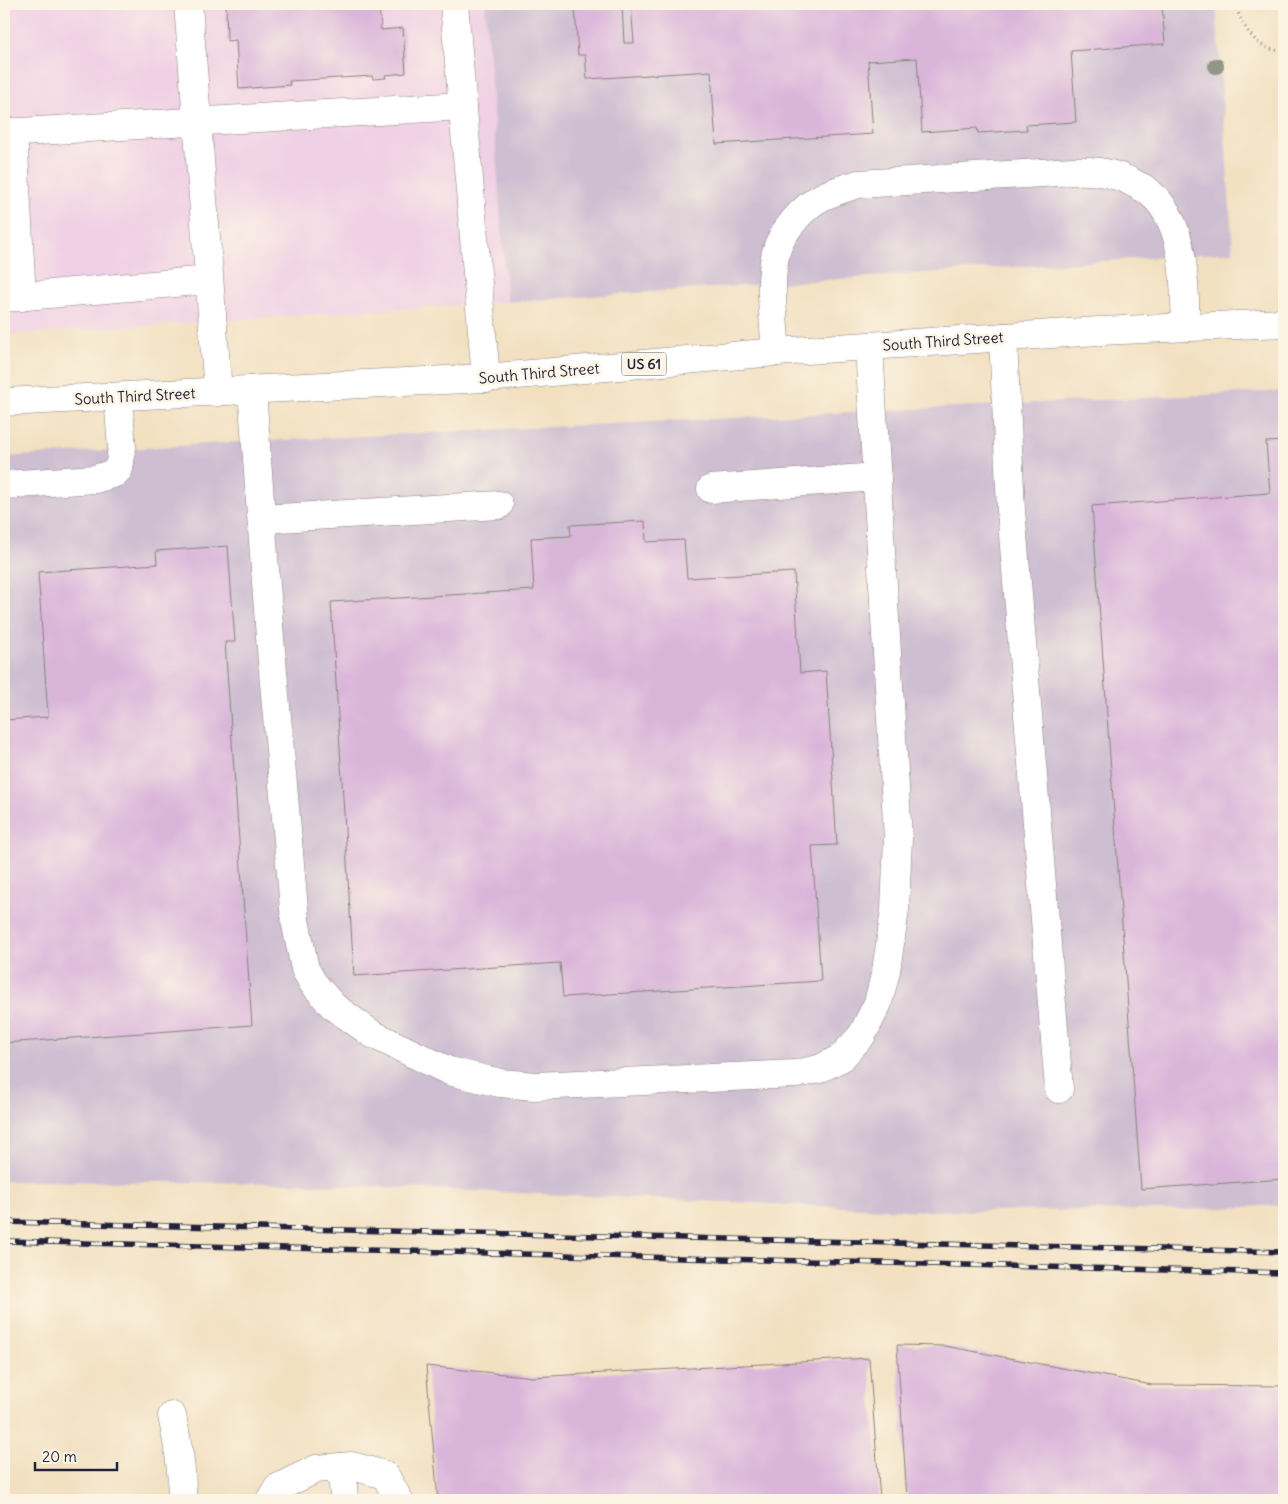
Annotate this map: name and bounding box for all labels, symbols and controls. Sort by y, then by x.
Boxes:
street label: South Third Street [882,327,1004,355]
road number: US 61 [622,352,666,376]
street label: South Third Street [478,358,600,388]
street label: South Third Street [74,383,196,409]
scale bar [35,1439,118,1471]
text: 20 m [42,1447,77,1466]

